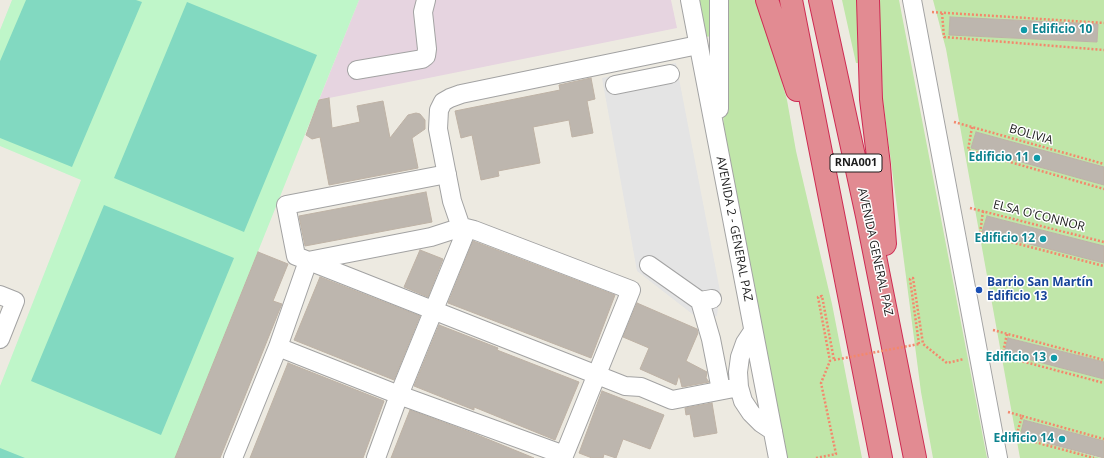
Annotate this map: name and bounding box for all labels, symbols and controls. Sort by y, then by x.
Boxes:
place label: Edificio 10 [1032,23,1092,37]
marker: Edificio 10 [1019,25,1029,35]
street label: BOLIVIA [1007,122,1055,148]
place label: Edificio 11 [969,151,1029,165]
marker: Edificio 11 [1032,153,1042,163]
road number: RNA001 [830,154,882,172]
street label: AVENIDA 2 - GENERAL PAZ [713,155,755,303]
street label: AVENIDA GENERAL PAZ [854,187,896,317]
street label: ELSA O'CONNOR [992,198,1086,234]
place label: Edificio 12 [975,232,1035,246]
marker: Edificio 12 [1038,234,1048,244]
place label: Barrio San Martín Edificio 13 [987,276,1093,304]
marker: Barrio San Martín Edificio 13 [974,285,984,295]
place label: Edificio 13 [986,351,1046,365]
marker: Edificio 13 [1049,353,1059,363]
place label: Edificio 14 [994,432,1054,446]
marker: Edificio 14 [1057,434,1067,444]

